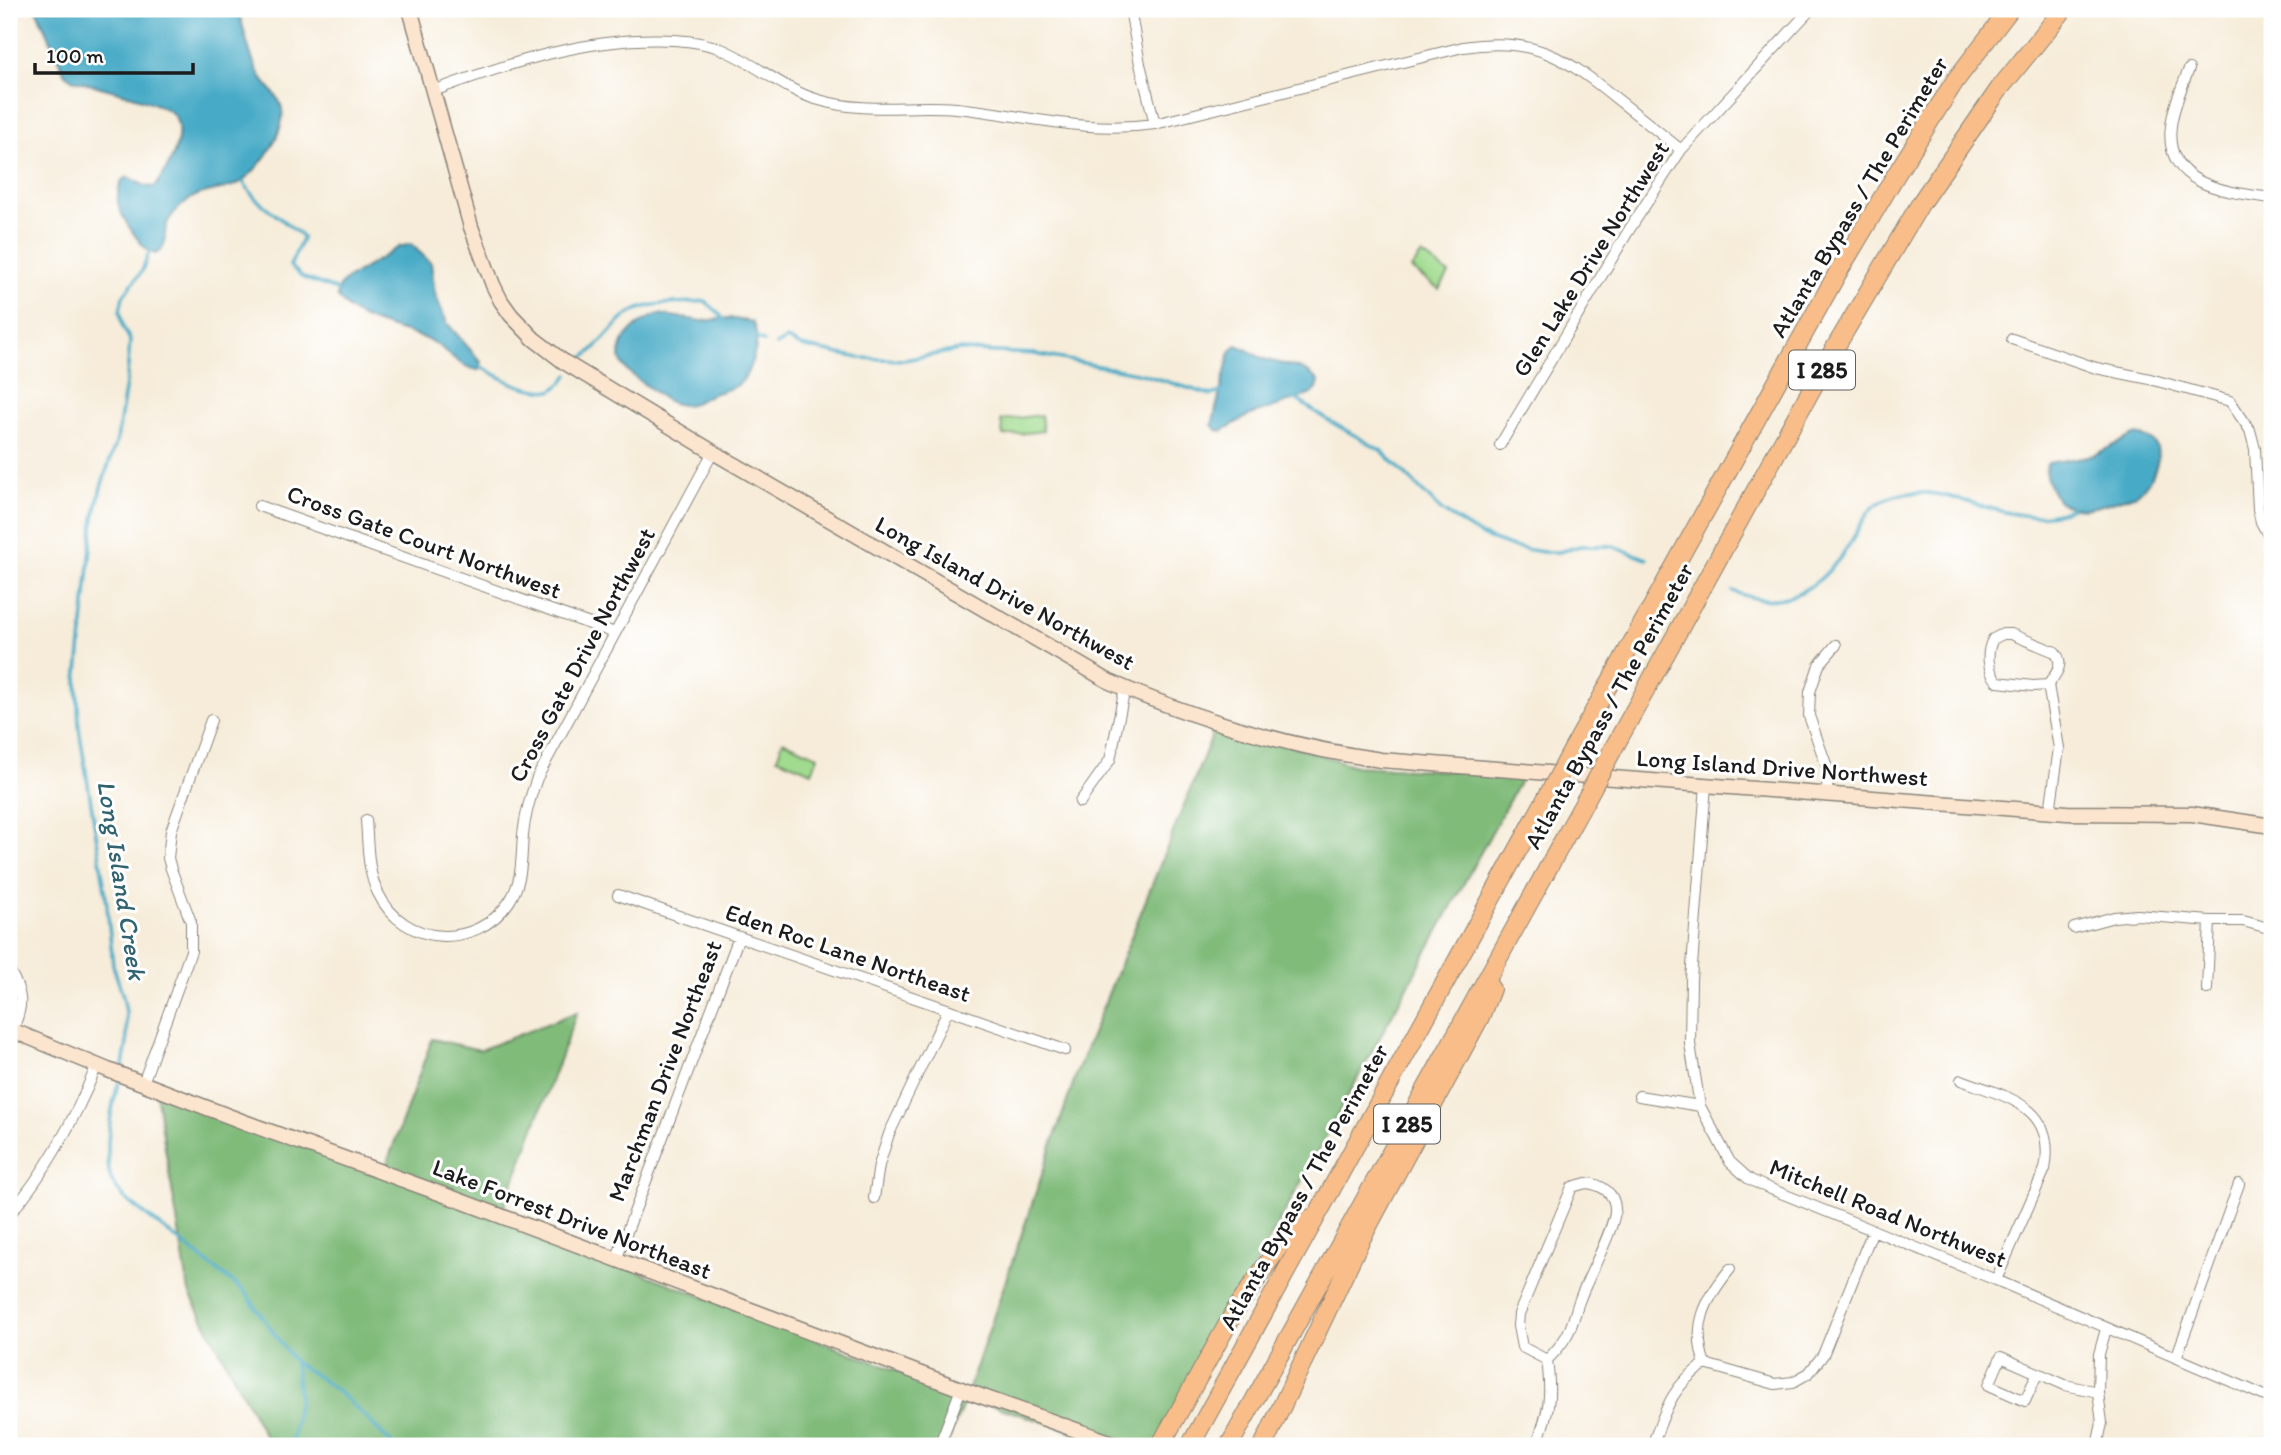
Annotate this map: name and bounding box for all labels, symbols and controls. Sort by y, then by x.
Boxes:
scale bar [35,32,192,76]
text: 100 m [46,43,104,68]
street label: Atlanta Bypass / The Perimeter [1763,51,1954,342]
street label: Glen Lake Drive Northwest [1506,136,1675,382]
road number: I 285 [1789,350,1855,390]
street label: Cross Gate Court Northwest [283,478,565,605]
street label: Long Island Drive Northwest [870,509,1140,676]
street label: Cross Gate Drive Northwest [502,522,661,787]
street label: Atlanta Bypass / The Perimeter [1518,558,1699,854]
street label: Long Island Drive Northwest [1635,743,1929,792]
water label: Long Island Creek [90,778,154,984]
street label: Eden Roc Lane Northeast [722,897,975,1008]
street label: Marchman Drive Northeast [601,936,728,1206]
street label: Atlanta Bypass / The Perimeter [1213,1039,1394,1335]
road number: I 285 [1374,1105,1440,1144]
street label: Lake Forrest Drive Northeast [429,1152,716,1285]
street label: Mitchell Road Northwest [1765,1152,2011,1273]

